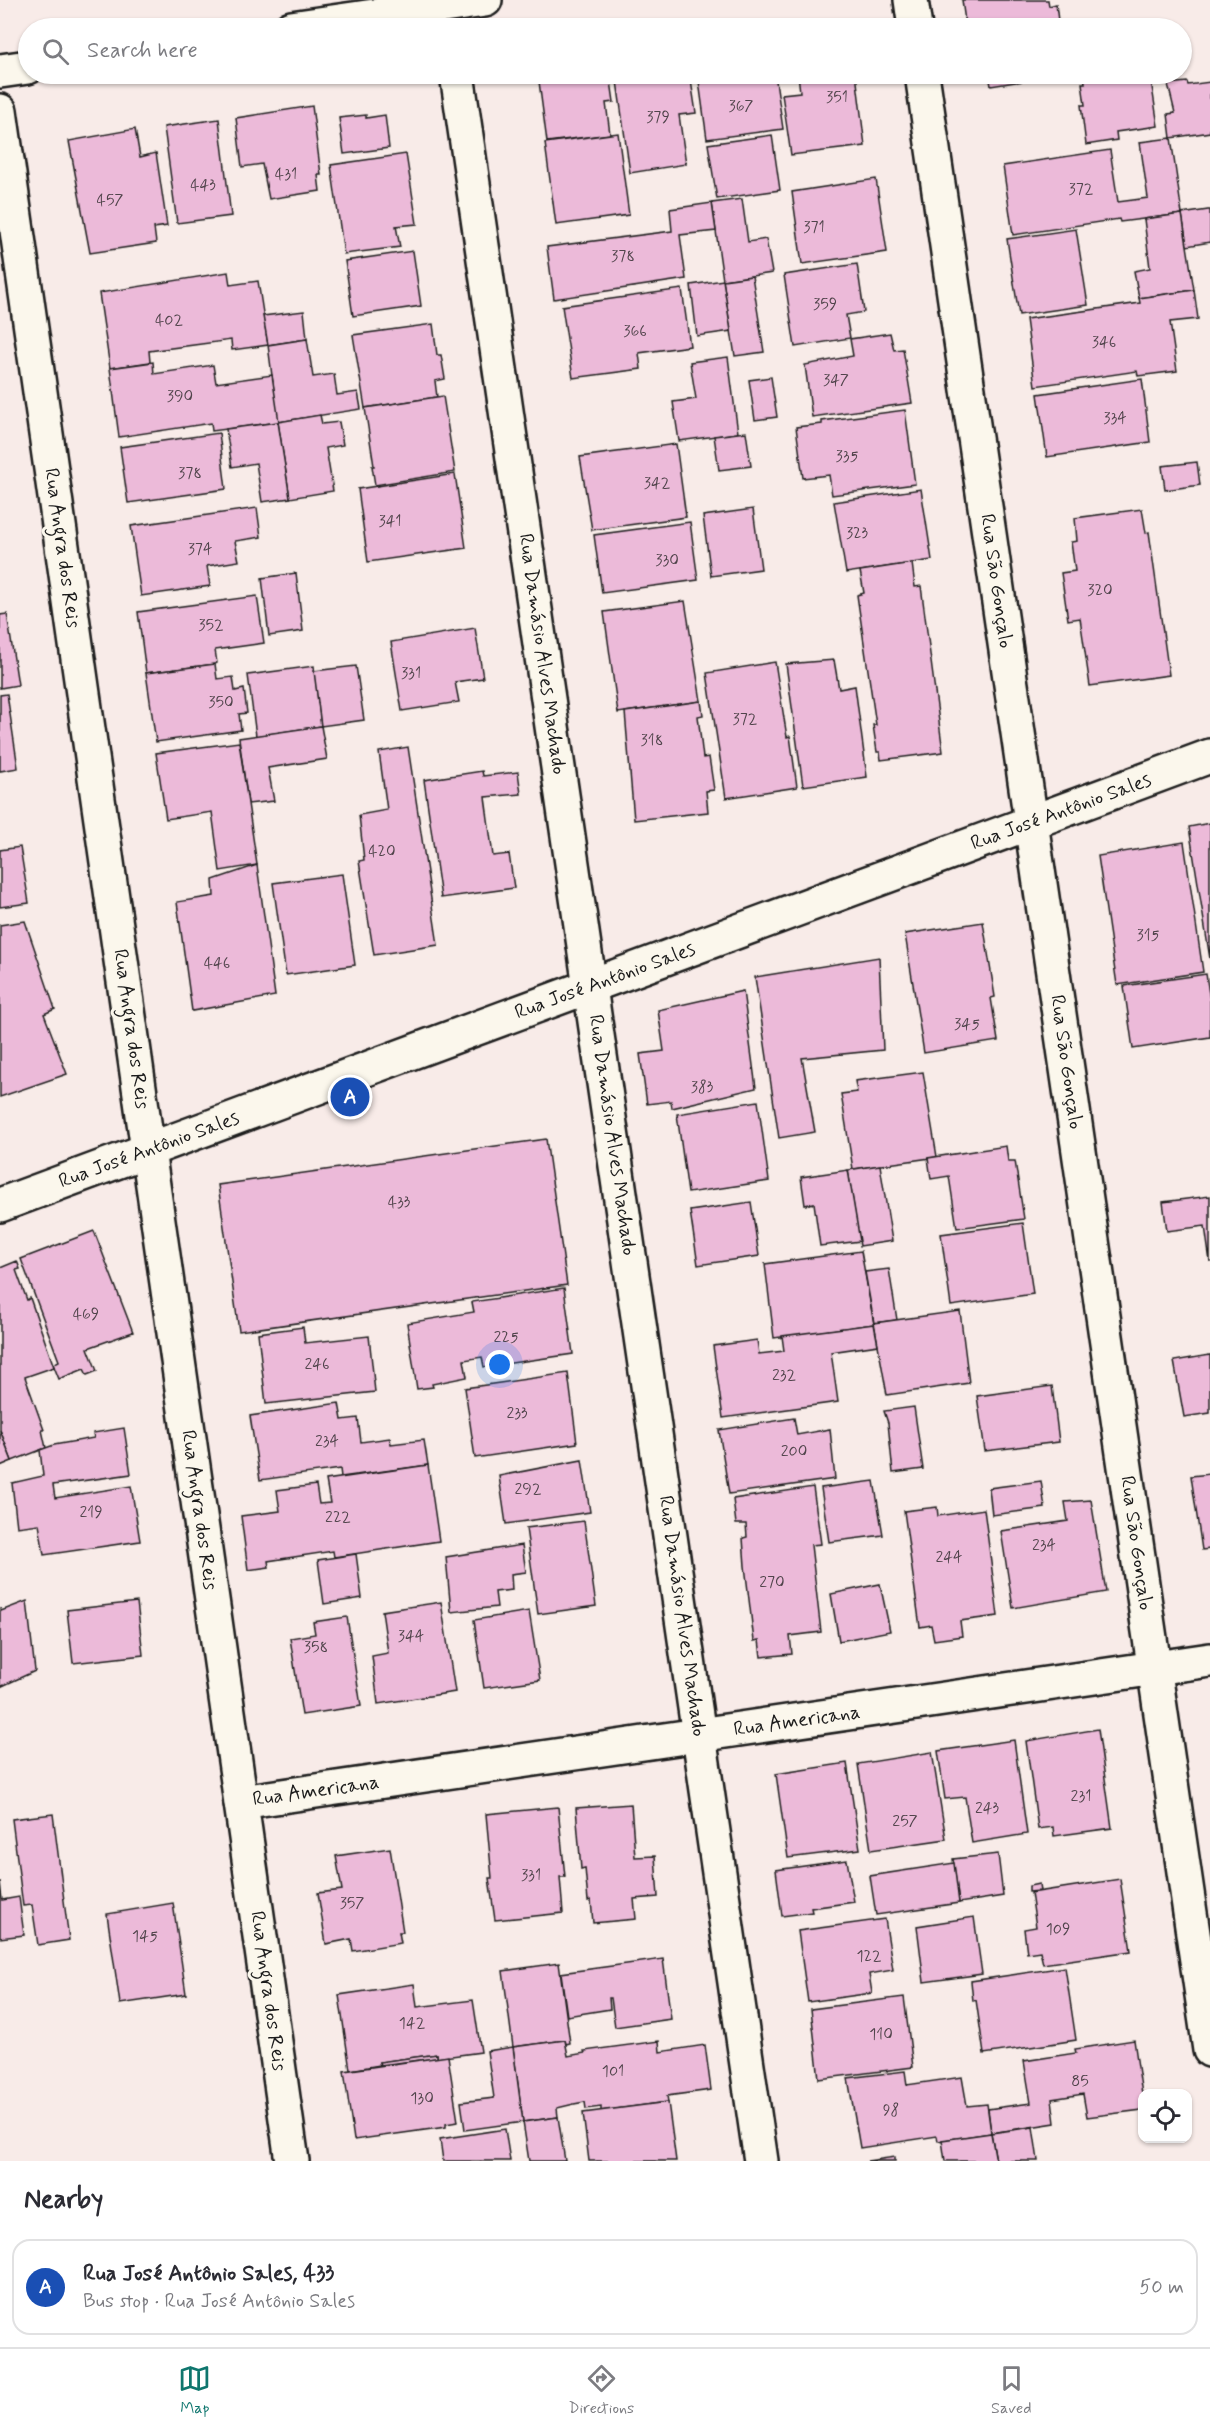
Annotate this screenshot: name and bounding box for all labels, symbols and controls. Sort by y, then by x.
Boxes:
search box [18,18,1192,84]
icon: search [39,35,72,68]
text: Search here [87,37,198,65]
house number: 351 [826,87,848,108]
house number: 367 [728,96,754,117]
house number: 379 [646,107,670,128]
house number: 431 [275,164,297,185]
house number: 443 [190,175,216,196]
house number: 372 [1069,179,1094,200]
house number: 457 [97,190,123,211]
house number: 371 [803,217,825,238]
house number: 378 [611,246,635,267]
house number: 359 [813,294,837,315]
house number: 402 [155,310,183,331]
house number: 366 [623,321,647,342]
house number: 346 [1092,332,1116,353]
house number: 347 [823,370,849,391]
house number: 390 [167,386,193,407]
house number: 334 [1103,408,1127,429]
house number: 335 [836,446,859,467]
house number: 378 [178,463,202,484]
street label: Rua Angra dos Reis [35,466,87,630]
house number: 342 [644,473,671,494]
house number: 341 [378,511,402,532]
street label: Rua São Gonçalo [973,512,1019,650]
house number: 323 [846,523,869,544]
street label: Rua Damásio Alves Machado [512,532,572,776]
house number: 374 [188,539,212,560]
house number: 330 [655,550,679,571]
house number: 320 [1087,580,1113,601]
house number: 352 [198,615,224,636]
house number: 331 [401,663,421,684]
house number: 350 [208,692,234,713]
house number: 372 [733,709,758,730]
house number: 318 [641,730,663,751]
street label: Rua José Antônio Sales [967,767,1155,857]
house number: 420 [368,841,396,862]
house number: 315 [1136,925,1160,946]
street label: Rua José Antônio Sales [511,936,699,1026]
street label: Rua Angra dos Reis [104,947,156,1111]
house number: 446 [204,953,230,974]
street label: Rua São Gonçalo [1043,993,1089,1131]
street label: Rua Damásio Alves Machado [582,1013,642,1257]
house number: 345 [954,1014,980,1035]
pin: A [330,1074,370,1120]
house number: 383 [691,1077,714,1098]
street label: Rua José Antônio Sales [55,1105,243,1195]
house number: 433 [388,1192,411,1213]
house number: 469 [73,1304,99,1325]
house number: 225 [493,1327,519,1348]
your location [485,1350,514,1379]
house number: 246 [304,1354,330,1375]
house number: 232 [772,1365,797,1386]
house number: 233 [506,1403,528,1424]
street label: Rua Angra dos Reis [172,1428,224,1592]
house number: 234 [315,1431,339,1452]
house number: 200 [781,1441,807,1462]
street label: Rua São Gonçalo [1113,1474,1159,1612]
house number: 292 [515,1479,542,1500]
street label: Rua Damásio Alves Machado [652,1494,712,1738]
house number: 219 [79,1502,103,1523]
house number: 222 [325,1507,351,1528]
house number: 234 [1032,1535,1056,1556]
house number: 244 [936,1547,962,1568]
house number: 270 [759,1572,785,1593]
house number: 344 [398,1626,424,1647]
house number: 358 [304,1637,328,1658]
street label: Rua Americana [732,1699,862,1743]
street label: Rua Americana [251,1769,381,1813]
house number: 231 [1071,1786,1091,1807]
house number: 243 [975,1798,1000,1819]
house number: 257 [892,1811,918,1832]
house number: 331 [521,1865,541,1886]
house number: 357 [340,1893,364,1914]
street label: Rua Angra dos Reis [241,1909,293,2073]
house number: 109 [1046,1919,1070,1940]
house number: 145 [132,1926,158,1947]
house number: 122 [856,1946,882,1967]
house number: 142 [399,2013,426,2034]
house number: 110 [869,2024,893,2045]
house number: 101 [602,2061,624,2082]
house number: 85 [1071,2071,1089,2092]
house number: 130 [410,2088,434,2109]
map controls [1138,2089,1192,2143]
button: locate [1138,2089,1192,2143]
house number: 98 [883,2100,899,2121]
text: Nearby [24,2183,103,2217]
text: Rua José Antônio Sales, 433 [83,2260,334,2288]
text: A [39,2274,52,2301]
text: 50 m [1139,2274,1184,2301]
text: Bus stop · Rua José Antônio Sales [83,2288,355,2315]
tab: Map [178,2362,211,2419]
tab: Directions [568,2362,634,2419]
tab: Saved [991,2362,1032,2419]

